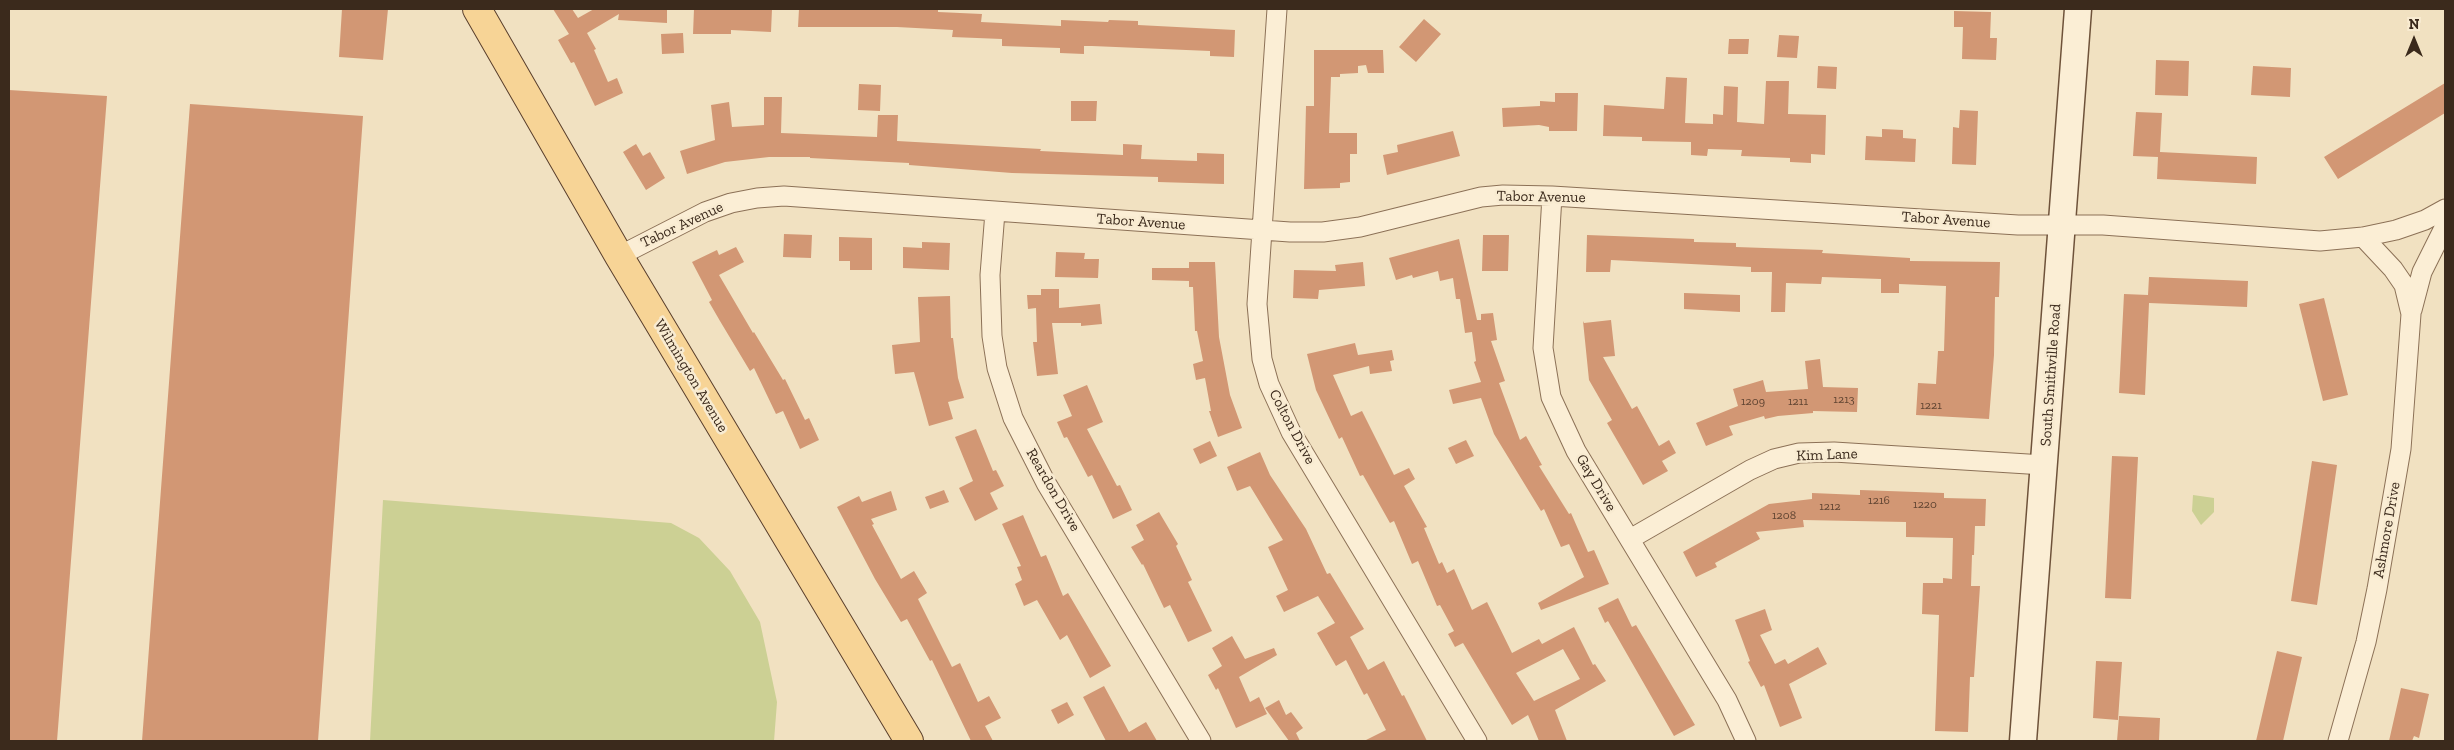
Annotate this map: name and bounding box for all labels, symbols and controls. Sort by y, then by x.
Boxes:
north arrow [2389,15,2439,65]
text: N [2409,16,2419,33]
street label: Tabor Avenue [1496,187,1586,207]
street label: Tabor Avenue [638,198,726,252]
street label: Tabor Avenue [1901,208,1991,232]
street label: Tabor Avenue [1096,210,1186,234]
street label: South Smithville Road [2037,303,2065,447]
street label: Wilmington Avenue [650,316,732,436]
street label: Colton Drive [1265,387,1319,467]
house number: 1213 [1833,393,1855,407]
house number: 1209 [1741,395,1765,409]
house number: 1211 [1788,395,1808,409]
house number: 1221 [1920,399,1942,413]
street label: Reardon Drive [1022,445,1084,535]
street label: Kim Lane [1796,445,1858,465]
street label: Gay Drive [1572,451,1620,515]
street label: Ashmore Drive [2370,480,2404,580]
house number: 1216 [1868,494,1890,508]
house number: 1220 [1913,498,1937,512]
house number: 1212 [1819,500,1841,514]
house number: 1208 [1772,509,1796,523]

